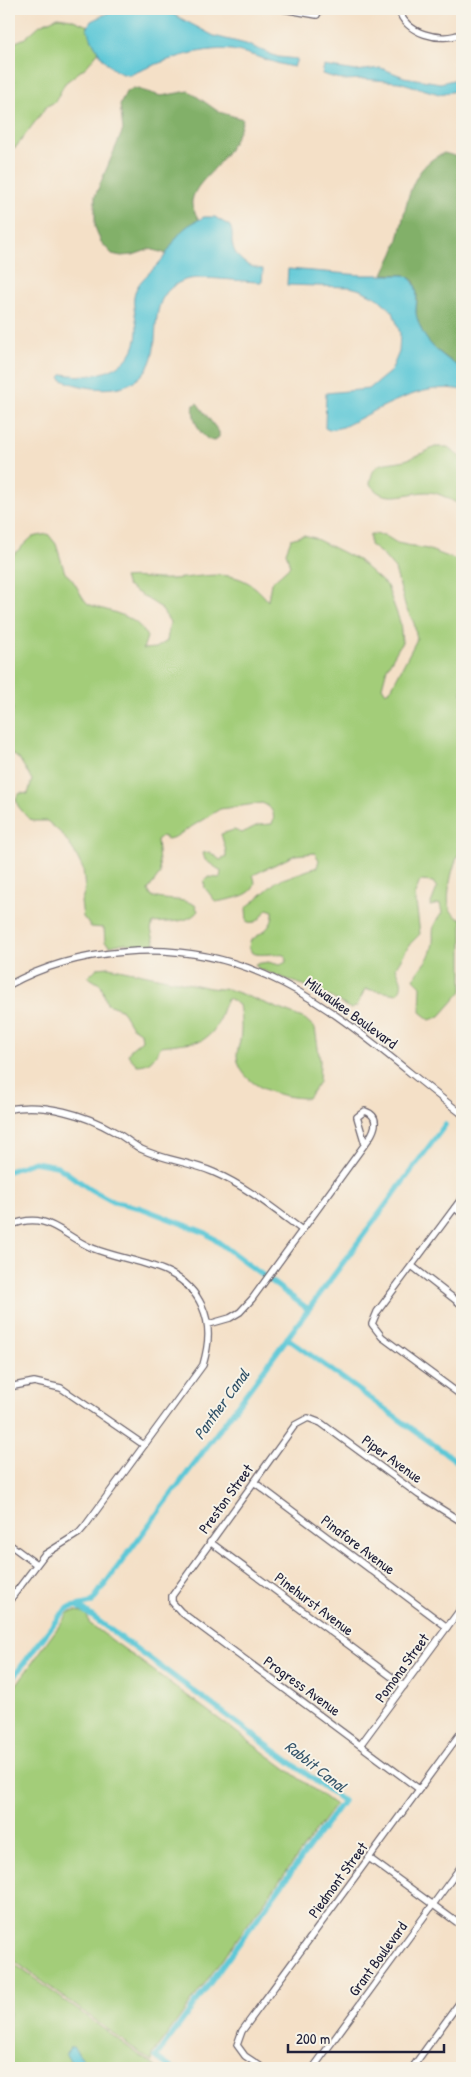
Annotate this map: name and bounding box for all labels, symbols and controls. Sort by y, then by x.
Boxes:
street label: Milwaukee Boulevard [301,972,402,1053]
water label: Panther Canal [188,1364,255,1444]
street label: Piper Avenue [358,1429,427,1488]
street label: Preston Street [193,1459,258,1538]
street label: Pinafore Avenue [317,1510,400,1579]
street label: Pinehurst Avenue [271,1567,358,1640]
street label: Pomona Street [369,1628,434,1706]
street label: Progress Avenue [260,1651,345,1721]
water label: Rabbit Canal [281,1735,352,1797]
street label: Piedmont Street [303,1837,373,1922]
street label: Grant Boulevard [343,1917,412,2000]
scale bar [288,2022,445,2054]
text: 200 m [296,2028,330,2049]

